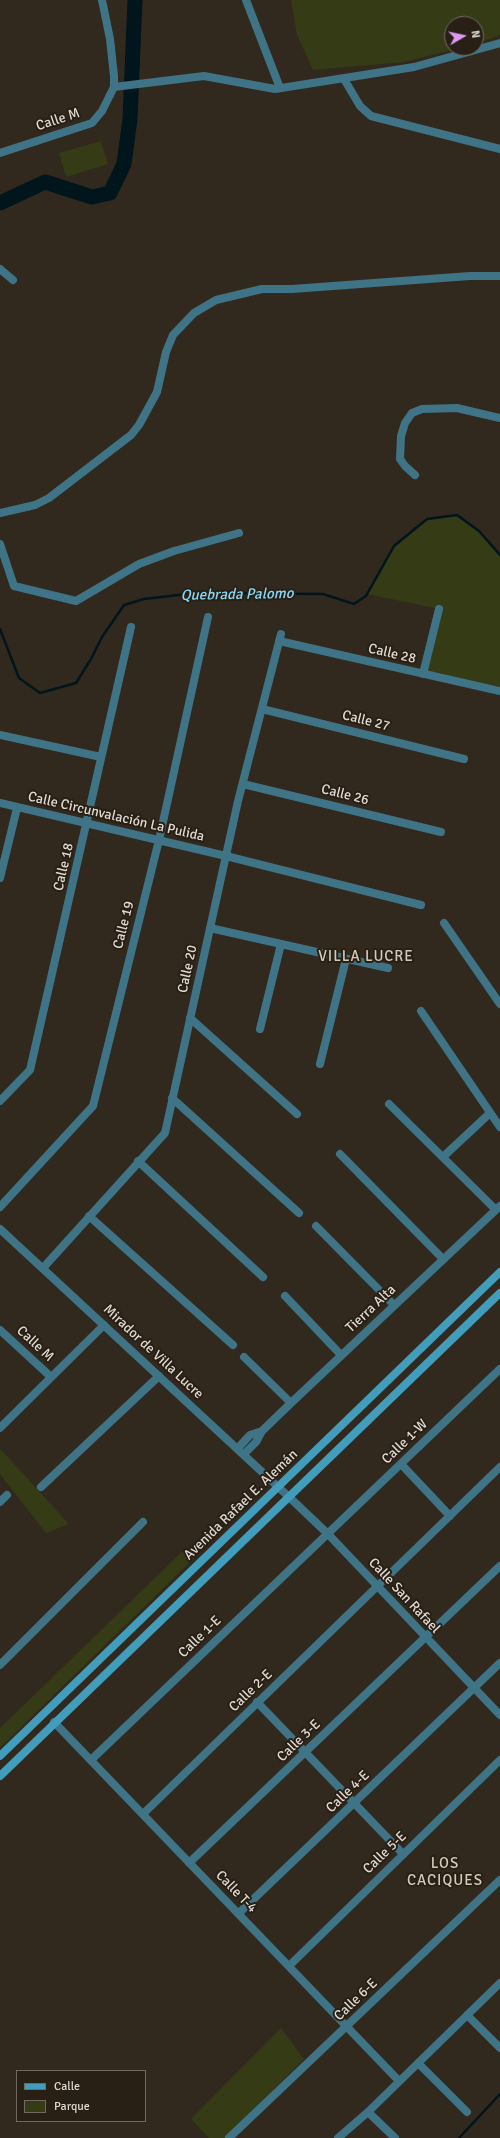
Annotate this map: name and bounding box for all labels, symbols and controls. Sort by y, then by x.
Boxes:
north arrow [444,16,484,56]
text: N [468,29,482,39]
street label: Calle M [34,105,82,135]
water label: Quebrada Palomo [180,585,294,605]
street label: Calle 28 [366,640,418,668]
street label: Calle 27 [340,707,392,735]
street label: Calle 26 [319,781,371,809]
street label: Calle Circunvalación La Pulida [26,789,206,845]
street label: Calle 18 [50,841,78,893]
street label: Calle 19 [110,899,138,951]
street label: Calle 20 [175,943,201,995]
district label: VILLA LUCRE [318,948,414,966]
street label: Tierra Alta [342,1282,400,1336]
street label: Mirador de Villa Lucre [99,1301,207,1403]
street label: Calle M [13,1323,57,1365]
street label: Calle 1-W [379,1416,431,1468]
street label: Avenida Rafael E. Alemán [181,1446,301,1564]
street label: Calle San Rafael [365,1555,443,1637]
street label: Calle 1-E [175,1612,225,1662]
street label: Calle 2-E [226,1666,276,1716]
street label: Calle 3-E [274,1716,324,1766]
street label: Calle 4-E [323,1767,373,1817]
street label: Calle 5-E [360,1828,410,1878]
district label: LOS CACIQUES [407,1855,483,1890]
street label: Calle T-4 [212,1867,260,1917]
street label: Calle 6-E [331,1975,381,2025]
legend [16,2070,146,2122]
text: Calle [54,2079,80,2094]
text: Parque [54,2099,90,2114]

